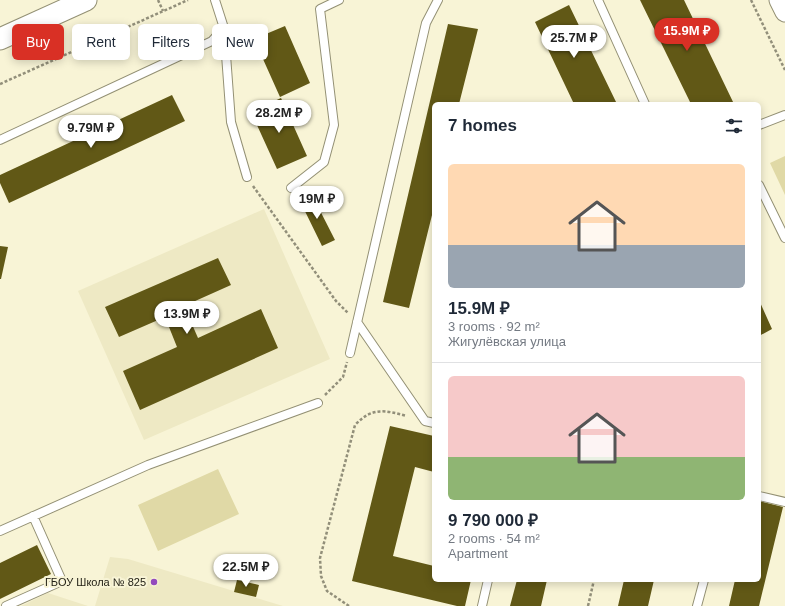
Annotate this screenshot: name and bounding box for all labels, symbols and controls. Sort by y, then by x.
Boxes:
pin: 15.9M ₽ [650,18,724,52]
text: 15.9M ₽ [663,23,711,38]
chip: Buy [12,24,64,60]
chip: Rent [72,24,130,60]
chip: Filters [138,24,204,60]
chip: New [212,24,268,60]
pin: 25.7M ₽ [537,25,611,59]
text: 25.7M ₽ [550,30,598,45]
pin: 28.2M ₽ [242,100,316,134]
text: 28.2M ₽ [255,105,303,120]
pin: 9.79M ₽ [54,115,128,149]
icon: filters [723,115,745,137]
text: 7 homes [448,116,517,135]
text: 9.79M ₽ [67,120,115,135]
pin: 19M ₽ [289,186,345,220]
icon: home [561,190,633,262]
text: 19M ₽ [299,191,335,206]
text: 15.9M ₽ [448,299,510,318]
pin: 13.9M ₽ [150,301,224,335]
text: 13.9M ₽ [163,306,211,321]
text: 3 rooms · 92 m² [448,319,540,334]
text: Жигулёвская улица [448,334,566,349]
icon: home [561,402,633,474]
text: 9 790 000 ₽ [448,511,538,530]
text: 2 rooms · 54 m² [448,531,540,546]
text: Apartment [448,546,508,561]
pin: 22.5M ₽ [209,554,283,588]
text: 22.5M ₽ [222,559,270,574]
place label: ГБОУ Школа № 825 [45,576,146,588]
marker: ГБОУ Школа № 825 [149,577,159,587]

